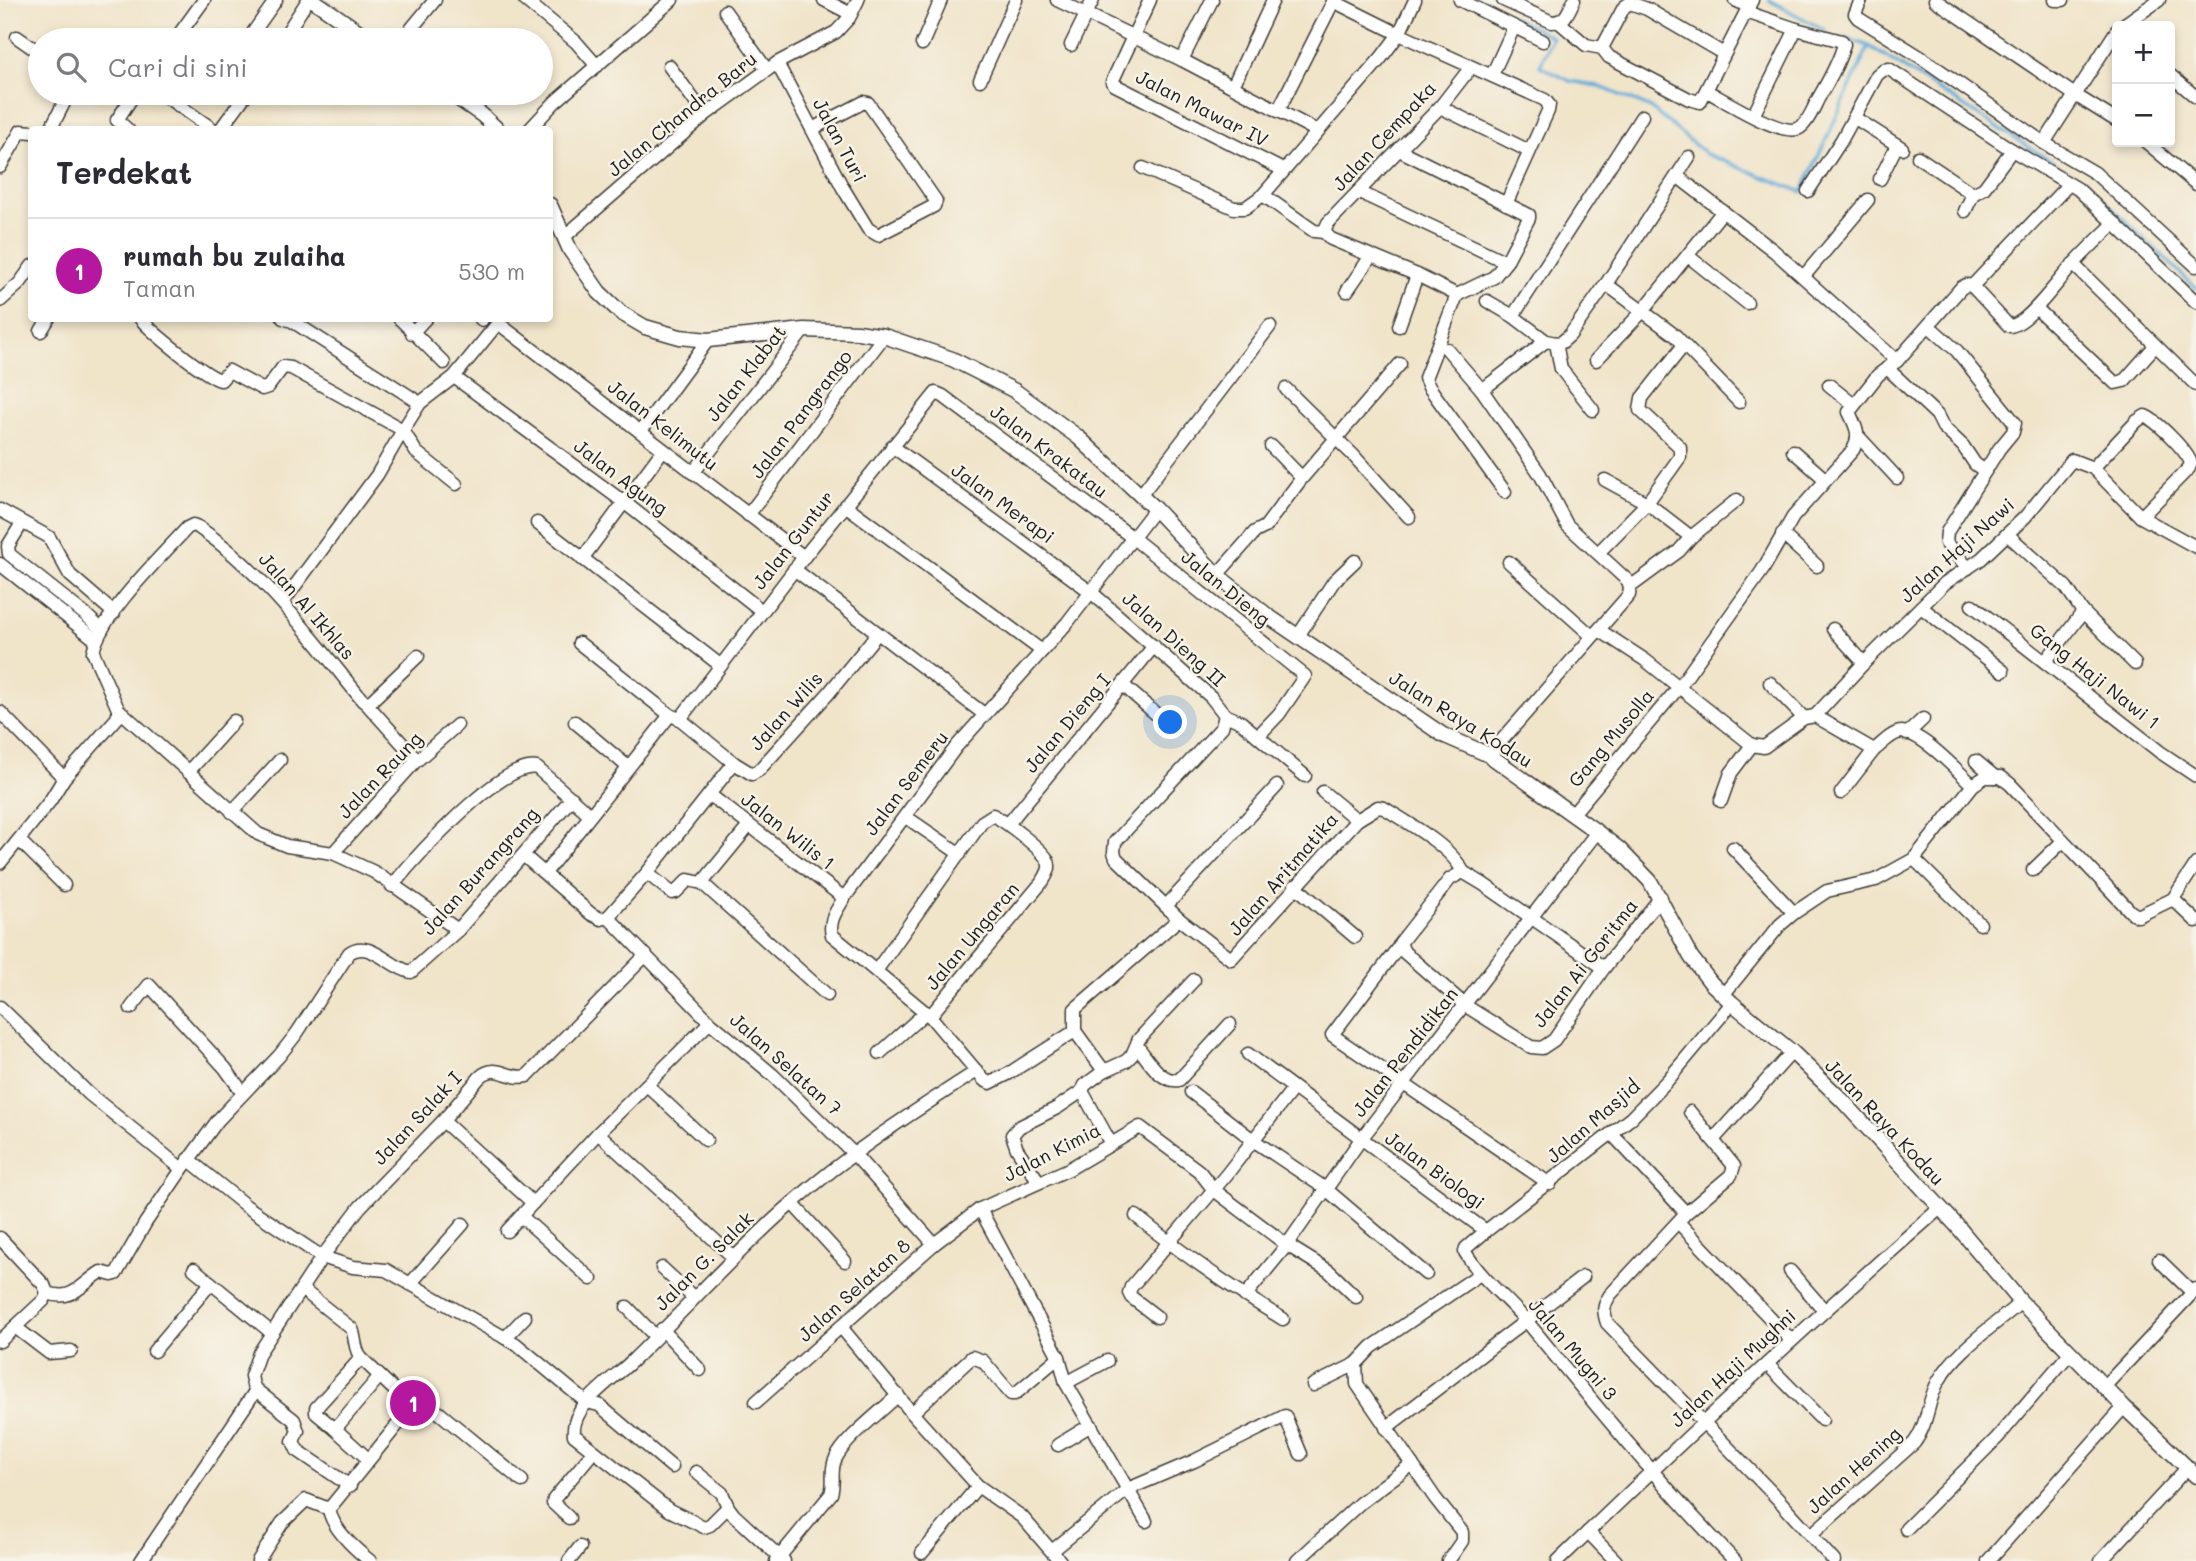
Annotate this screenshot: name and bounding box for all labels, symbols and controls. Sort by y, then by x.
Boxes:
map controls [2112,21,2175,147]
button: + [2112,21,2175,84]
search box [28,28,553,105]
street label: Jalan Chandra Baru [602,46,762,182]
icon: search [52,48,90,86]
text: Cari di sini [108,50,248,84]
street label: Jalan Mawar IV [1132,63,1273,152]
street label: Jalan Cempaka [1326,75,1441,196]
button: − [2112,84,2175,147]
street label: Jalan Turi [808,93,873,186]
text: Terdekat [56,152,192,192]
text: rumah bu zulaiha [123,239,346,273]
text: 1 [74,256,84,286]
text: 530 m [458,256,525,286]
text: Taman [123,273,196,303]
street label: Jalan Klabat [700,319,791,426]
street label: Jalan Pangrango [744,344,857,483]
street label: Jalan Kelimutu [603,374,724,476]
street label: Jalan Krakatau [986,398,1113,503]
street label: Jalan Agung [569,433,673,520]
street label: Jalan Merapi [947,457,1060,548]
street label: Jalan Guntur [746,485,839,594]
street label: Jalan Haji Nawi [1894,492,2019,608]
street label: Jalan Dieng [1177,544,1276,631]
street label: Jalan Al Ikhlas [254,547,361,665]
street label: Jalan Dieng II [1118,586,1231,692]
street label: Gang Haji Nawi 1 [2025,617,2165,734]
street label: Jalan Raya Kodau [1385,664,1538,773]
street label: Jalan Wilis [744,666,828,755]
street label: Jalan Dieng I [1018,668,1115,777]
street label: Gang Musolla [1562,683,1659,792]
your location [1153,705,1187,739]
street label: Jalan Semeru [858,725,953,840]
street label: Jalan Raung [332,726,427,823]
street label: Jalan Wilis 1 [736,786,840,875]
street label: Jalan Burangrang [416,802,544,940]
street label: Jalan Aritmatika [1222,807,1343,941]
street label: Jalan Ungaran [919,877,1024,995]
street label: Jalan Ai Goritma [1527,893,1643,1032]
street label: Jalan Pendidikan [1346,982,1463,1121]
street label: Jalan Selatan 7 [725,1007,847,1120]
street label: Jalan Raya Kodau [1820,1053,1951,1190]
street label: Jalan Salak I [367,1066,466,1170]
street label: Jalan Masjid [1541,1073,1645,1168]
street label: Jalan Kimia [999,1116,1105,1187]
street label: Jalan Biologi [1381,1125,1490,1214]
street label: Jalan G. Salak [649,1206,759,1316]
street label: Jalan Selatan 8 [792,1233,915,1347]
street label: Jalan Mugni 3 [1523,1293,1623,1405]
street label: Jalan Haji Mughni [1665,1303,1801,1432]
pin: 1 [390,1377,436,1429]
street label: Jalan Hening [1801,1421,1906,1519]

